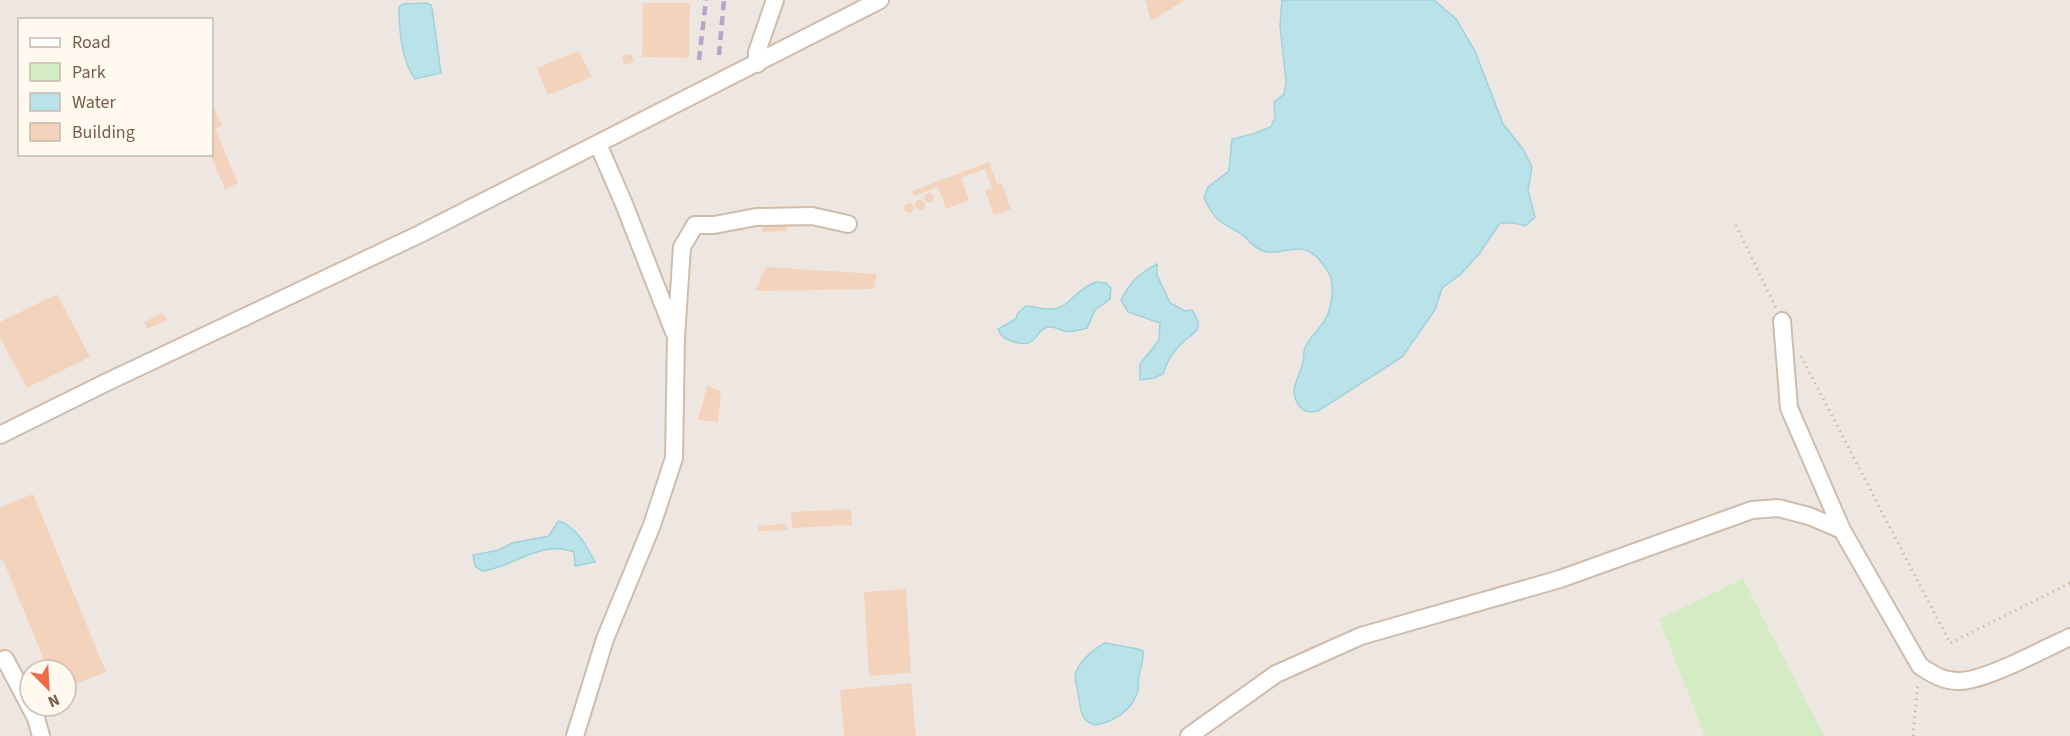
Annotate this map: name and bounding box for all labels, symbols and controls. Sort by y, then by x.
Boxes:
legend [18,18,213,156]
text: Road [72,30,111,55]
text: Park [72,60,106,85]
text: Water [72,90,116,115]
text: Building [72,120,135,145]
north arrow [18,658,78,718]
text: N [44,689,63,713]

